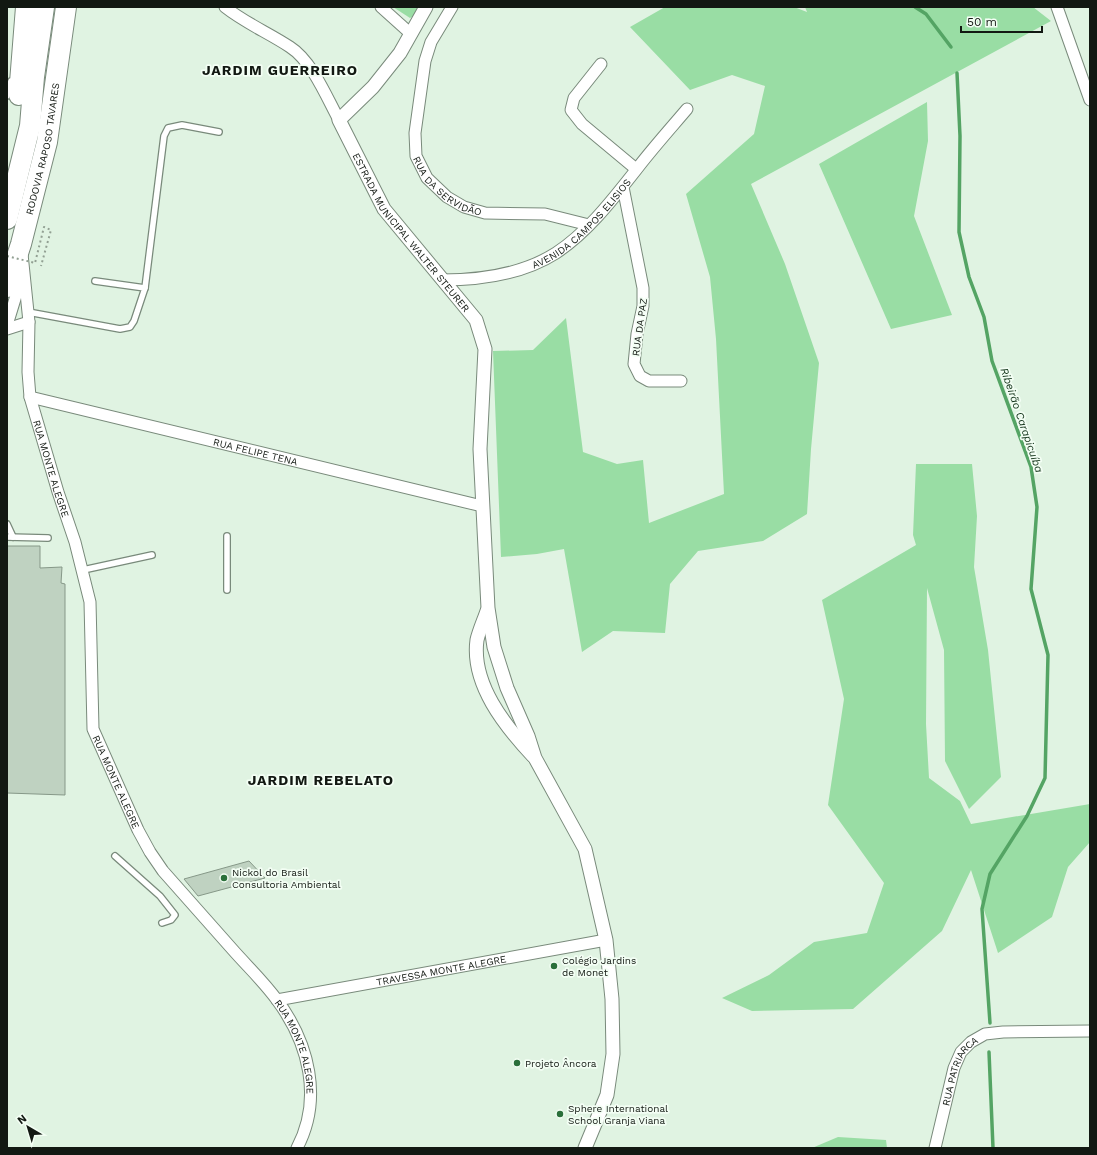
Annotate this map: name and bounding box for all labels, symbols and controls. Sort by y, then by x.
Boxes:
scale bar [961,8,1042,34]
text: 50 m [967,15,997,29]
district label: JARDIM GUERREIRO [202,62,358,78]
street label: RODOVIA RAPOSO TAVARES [24,82,61,216]
street label: ESTRADA MUNICIPAL WALTER STEURER [351,151,472,314]
street label: RUA DA SERVIDÃO [411,155,483,218]
street label: AVENIDA CAMPOS ELISIOS [530,177,633,271]
street label: RUA DA PAZ [630,297,649,357]
water label: Ribeirão Carapicuíba [997,366,1046,475]
street label: RUA MONTE ALEGRE [31,419,71,519]
street label: RUA FELIPE TENA [212,436,299,467]
street label: RUA MONTE ALEGRE [90,734,142,830]
district label: JARDIM REBELATO [248,772,394,788]
place label: Nickol do Brasil Consultoria Ambiental [232,867,341,890]
marker: Nickol do Brasil Consultoria Ambiental [219,873,229,883]
street label: TRAVESSA MONTE ALEGRE [376,953,507,988]
place label: Colégio Jardins de Monet [562,955,636,978]
marker: Colégio Jardins de Monet [549,961,559,971]
street label: RUA MONTE ALEGRE [272,997,316,1094]
street label: RUA PATRIARCA [940,1034,980,1107]
marker: Projeto Âncora [512,1058,522,1068]
place label: Projeto Âncora [525,1058,597,1069]
place label: Sphere International School Granja Viana [568,1103,668,1126]
north arrow [8,1107,48,1147]
marker: Sphere International School Granja Viana [555,1109,565,1119]
text: N [15,1112,29,1127]

